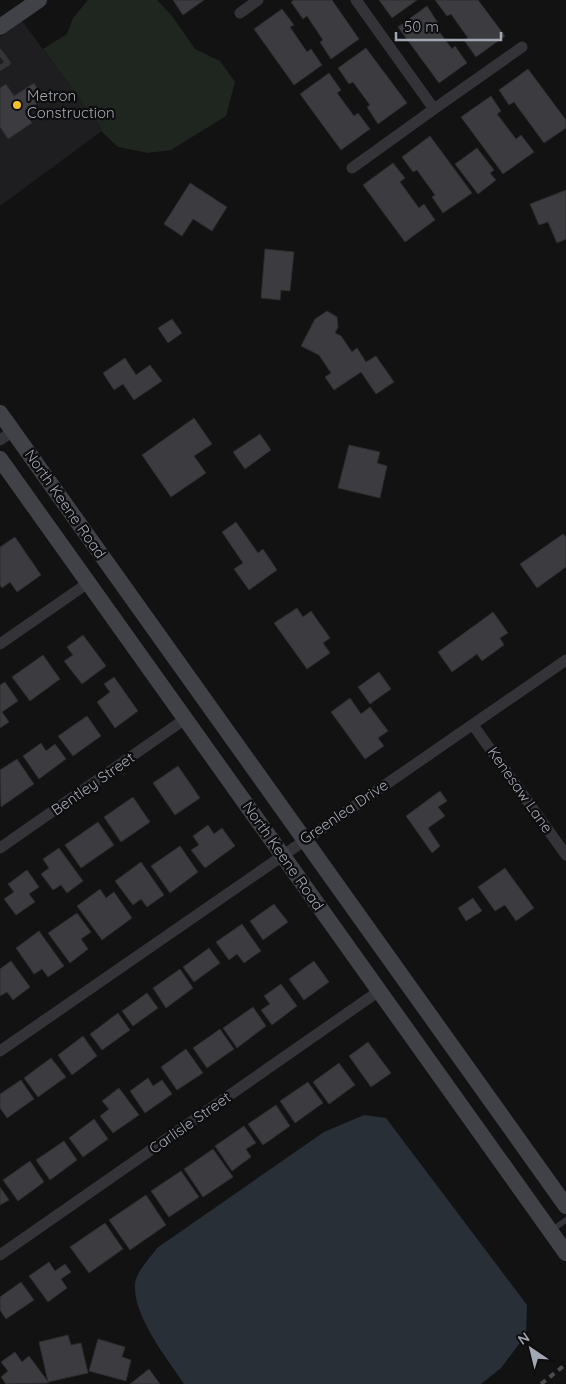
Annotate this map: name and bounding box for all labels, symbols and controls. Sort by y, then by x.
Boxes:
scale bar [396,10,501,42]
text: 50 m [404,17,439,36]
place label: Metron Construction [27,86,115,122]
marker: Metron Construction [11,99,23,111]
street label: North Keene Road [21,446,110,562]
street label: Kenesaw Lane [484,743,557,837]
street label: Bentley Street [47,748,138,819]
street label: Greenlea Drive [296,775,392,848]
street label: North Keene Road [239,798,328,914]
street label: Carlisle Street [145,1087,234,1158]
north arrow [506,1324,556,1374]
text: N [514,1328,533,1349]

